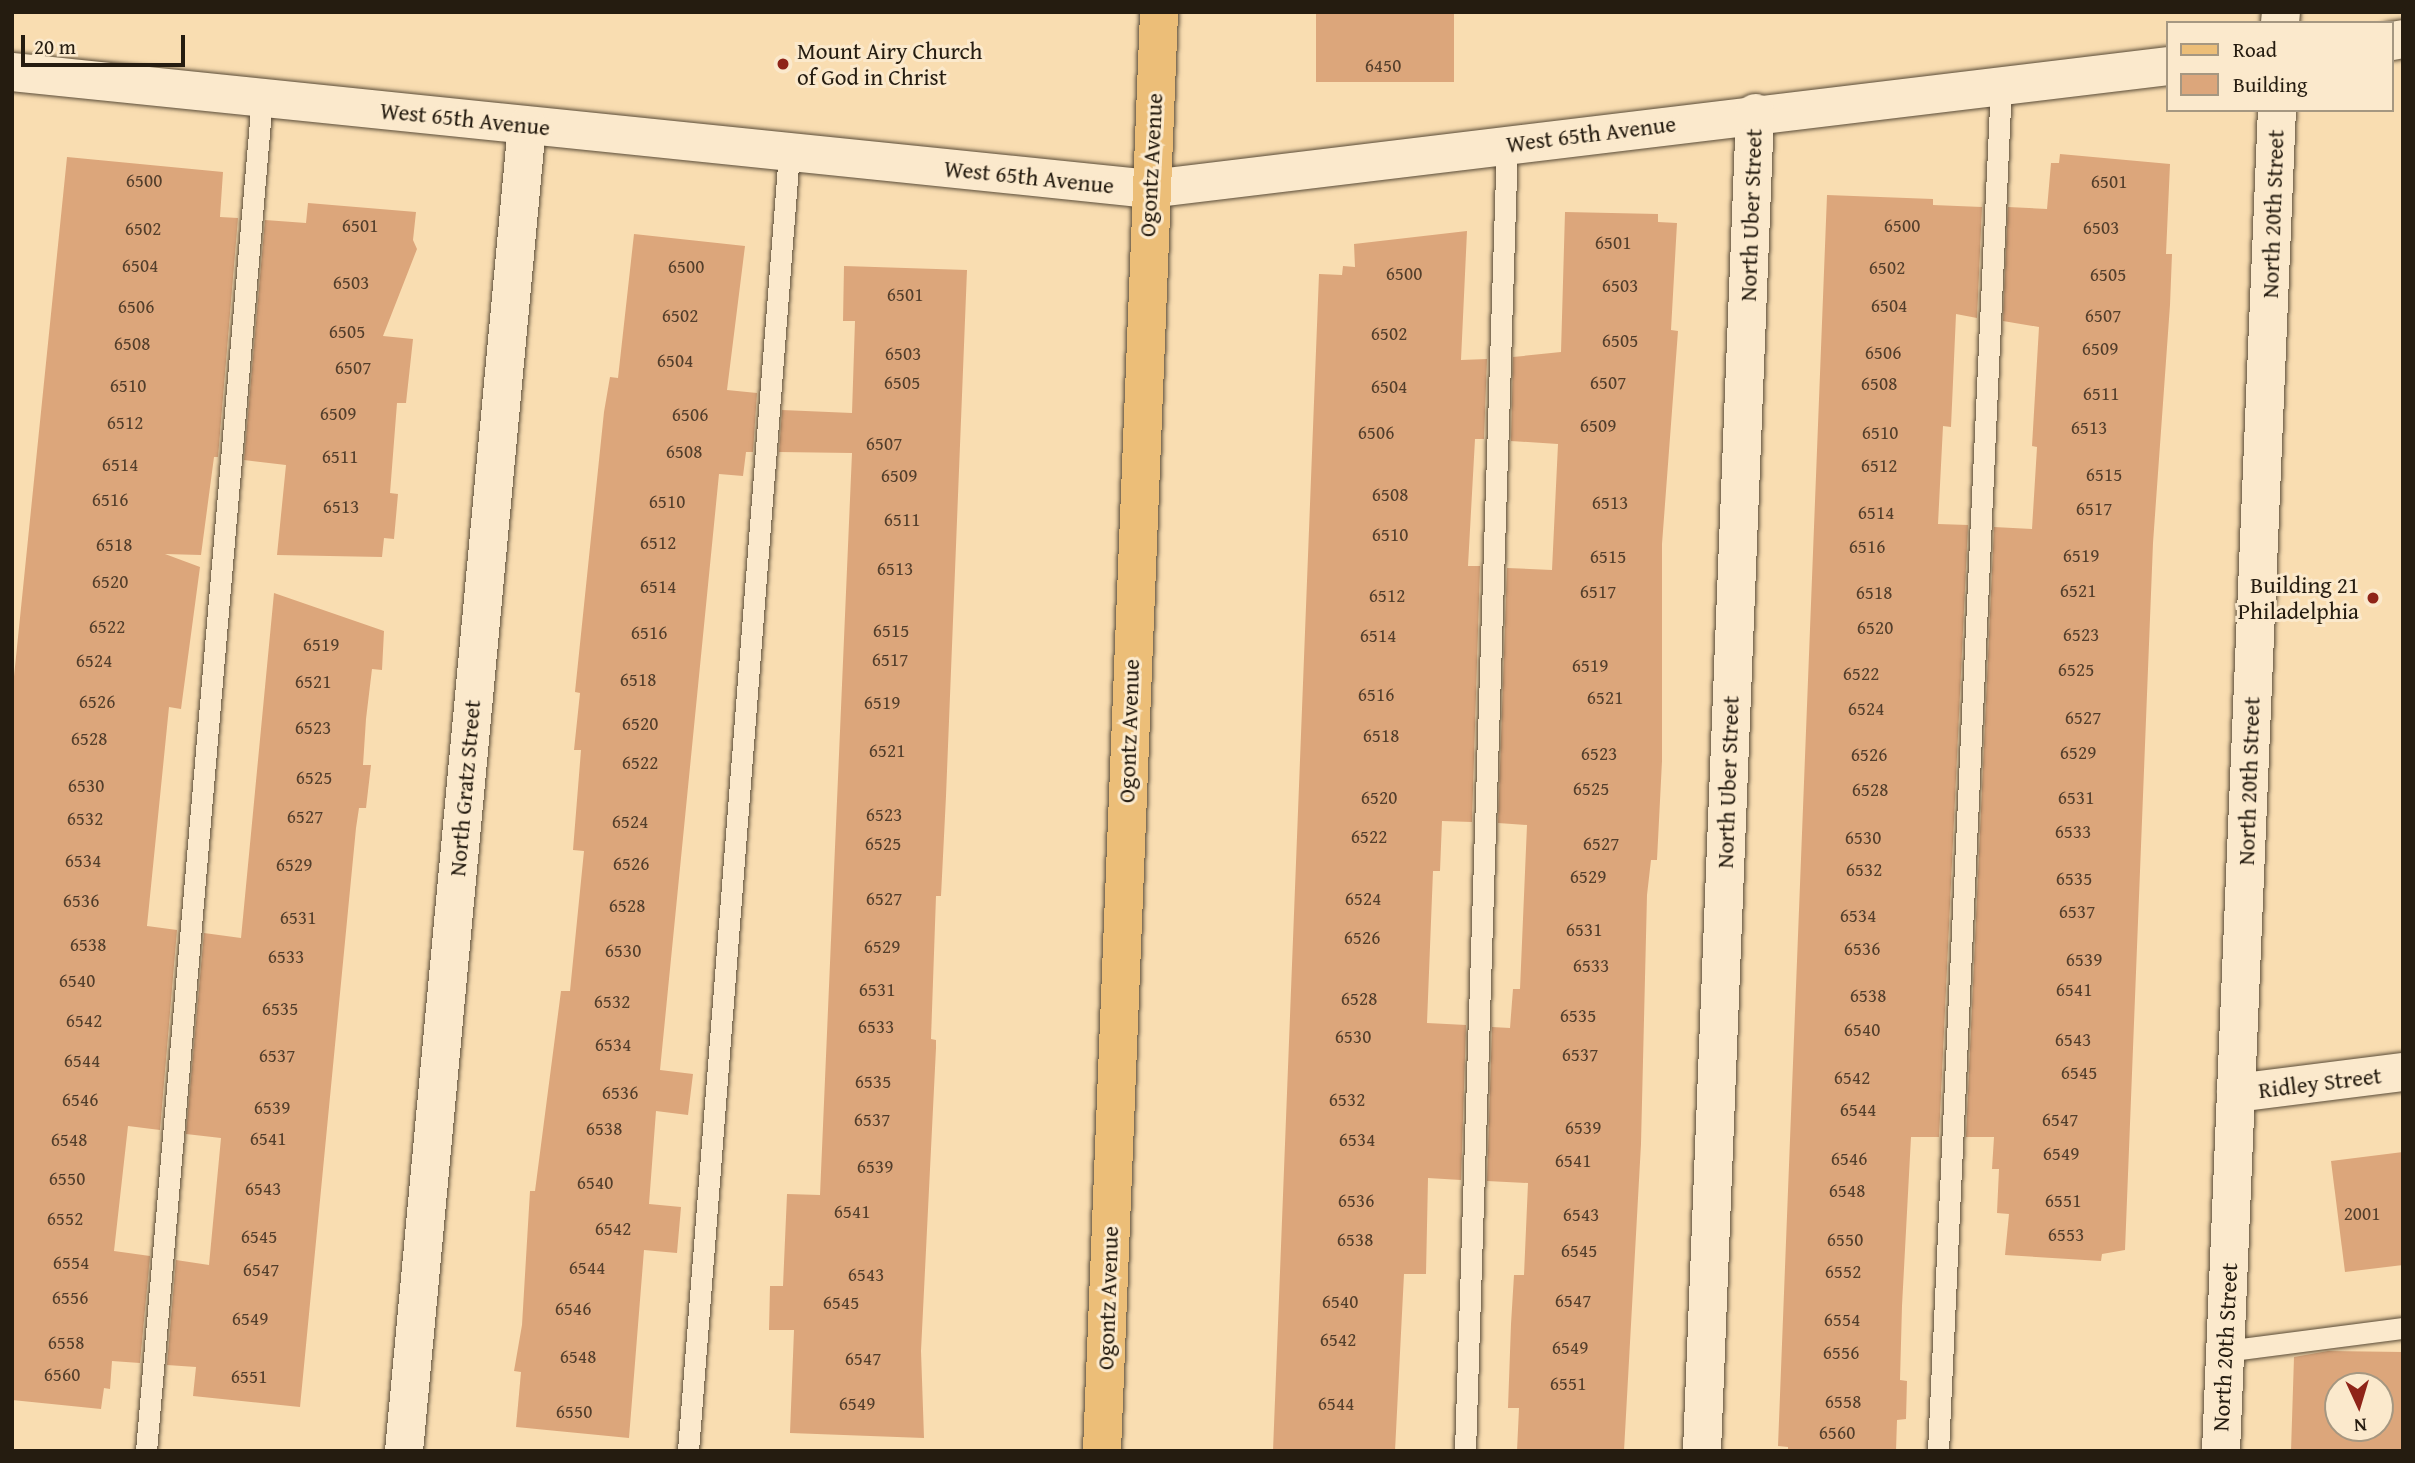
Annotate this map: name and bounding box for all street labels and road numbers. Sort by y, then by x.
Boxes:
street label: Ogontz Avenue [1133,92,1169,238]
street label: West 65th Avenue [379,96,551,142]
street label: West 65th Avenue [1505,110,1677,158]
street label: North Uber Street [1734,128,1768,302]
street label: North 20th Street [2256,129,2290,299]
street label: West 65th Avenue [943,154,1115,200]
street label: Ogontz Avenue [1113,659,1145,803]
street label: North Uber Street [1711,695,1745,869]
street label: North 20th Street [2232,696,2266,866]
street label: North Gratz Street [444,698,486,878]
street label: Ridley Street [2257,1062,2383,1104]
street label: Ogontz Avenue [1092,1226,1124,1370]
street label: North 20th Street [2207,1262,2243,1432]

